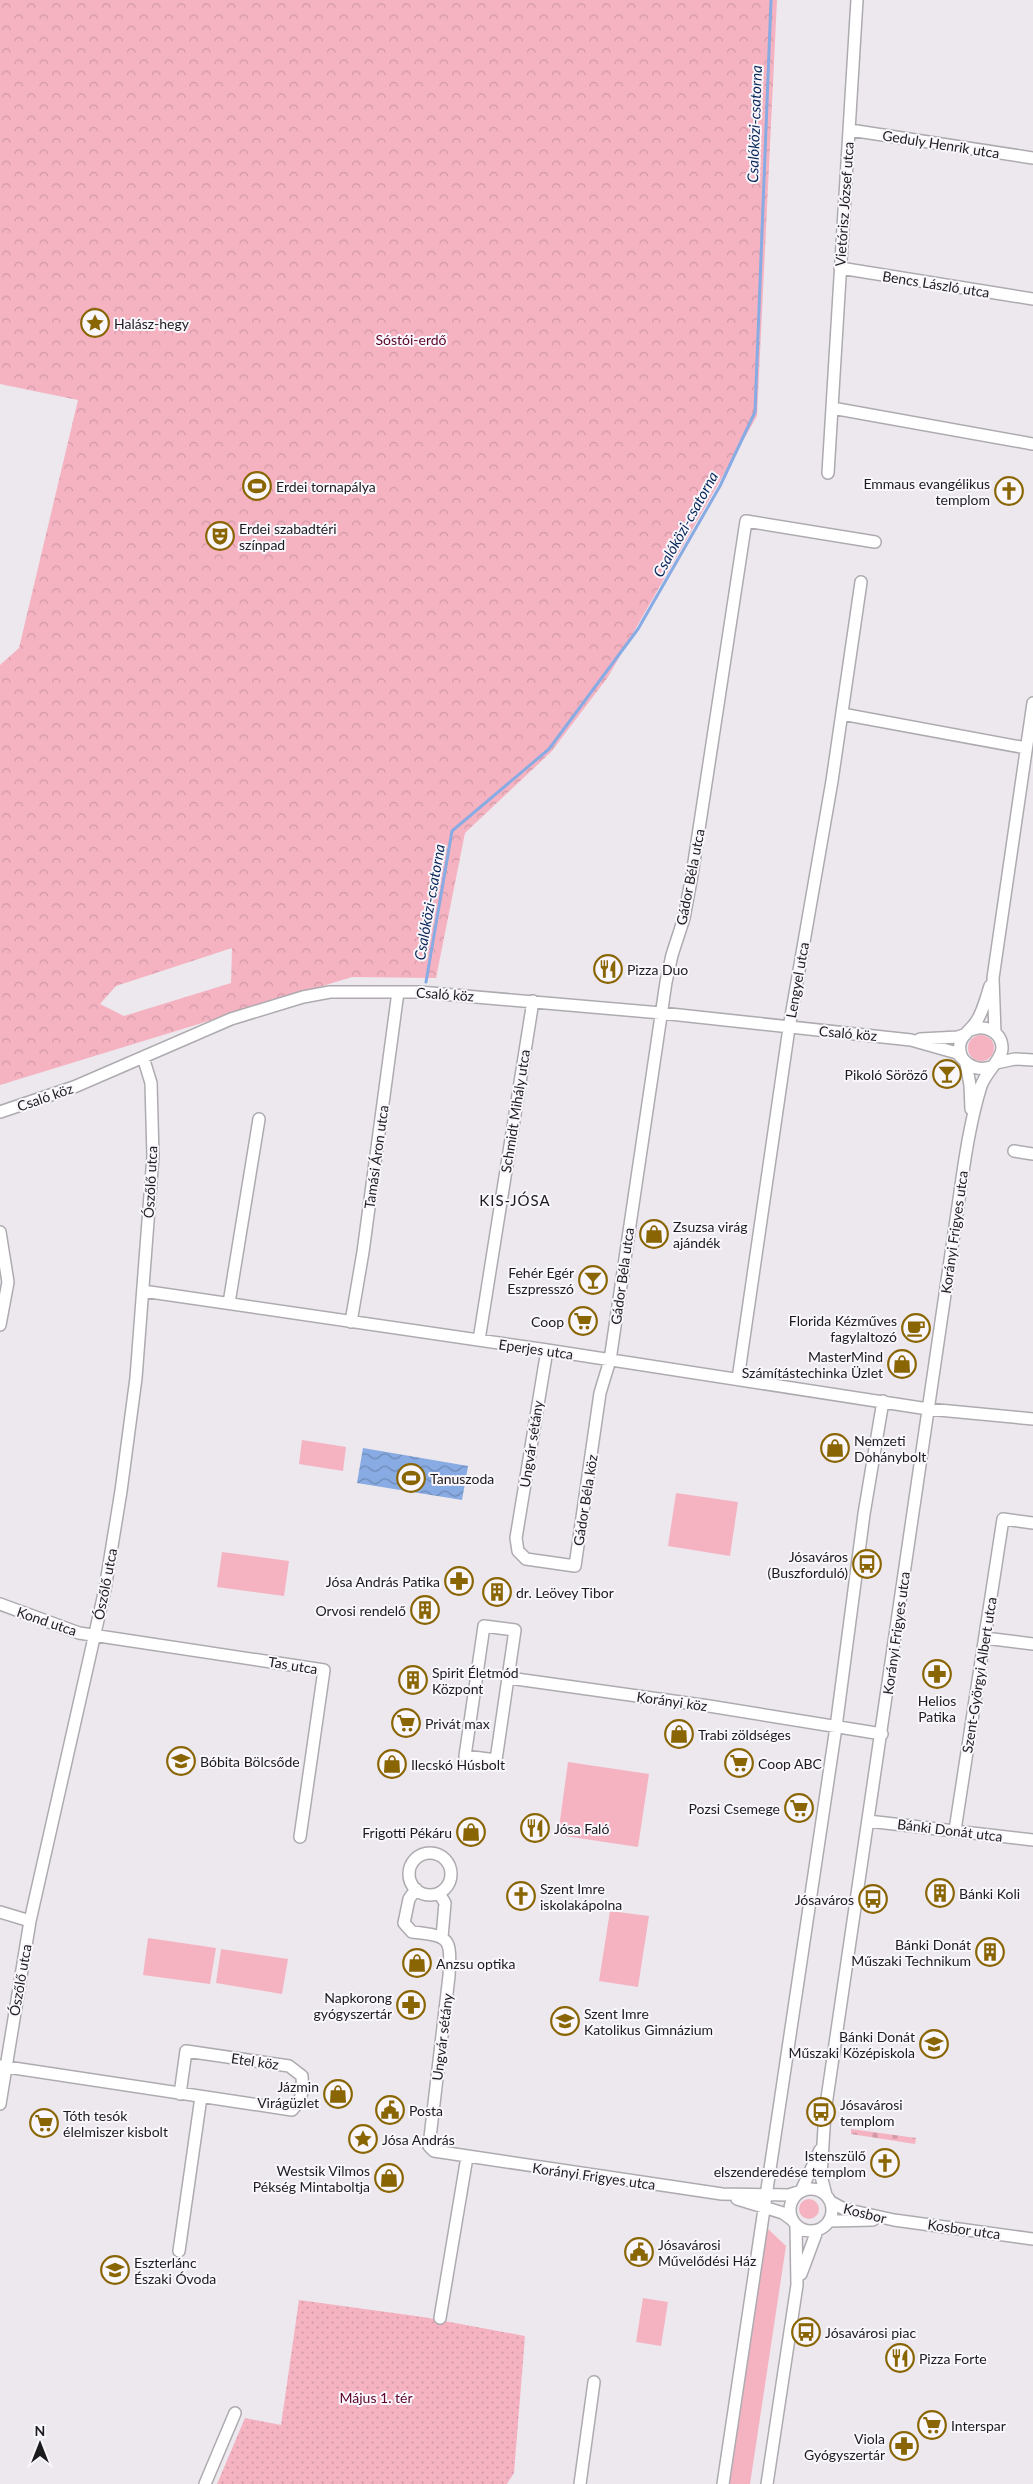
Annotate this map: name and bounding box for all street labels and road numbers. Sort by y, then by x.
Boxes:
street label: Geduly Henrik utca [881,126,1001,162]
street label: Vietórisz József utca [831,141,857,267]
street label: Bencs László utca [881,267,991,301]
street label: Gádor Béla utca [672,827,708,927]
street label: Lengyel utca [782,941,812,1019]
street label: Csaló köz [415,983,475,1005]
street label: Csaló köz [818,1022,878,1044]
street label: Schmidt Mihály utca [497,1048,533,1174]
street label: Csaló köz [15,1080,75,1114]
street label: Tamási Áron utca [360,1104,392,1210]
street label: Ószőlő utca [140,1145,160,1219]
street label: Korányi Frigyes utca [937,1169,971,1295]
street label: Gádor Béla utca [607,1226,637,1326]
street label: Eperjes utca [498,1335,574,1363]
street label: Ungvár sétány [516,1399,546,1489]
street label: Gádor Béla köz [569,1453,601,1547]
street label: Ószőlő utca [90,1547,120,1621]
street label: Korányi Frigyes utca [879,1570,913,1696]
street label: Szent-Györgyi Albert utca [958,1596,1000,1754]
street label: Kond utca [15,1603,79,1639]
street label: Tas utca [267,1653,319,1677]
street label: Korányi köz [636,1688,708,1714]
street label: Bánki Donát utca [896,1815,1004,1845]
street label: Ószőlő utca [5,1943,35,2017]
street label: Ungvár sétány [428,1992,456,2082]
street label: Etel köz [230,2049,280,2073]
street label: Korányi Frigyes utca [531,2159,657,2193]
street label: Kosbor [842,2199,888,2227]
street label: Kosbor utca [927,2215,1002,2243]

